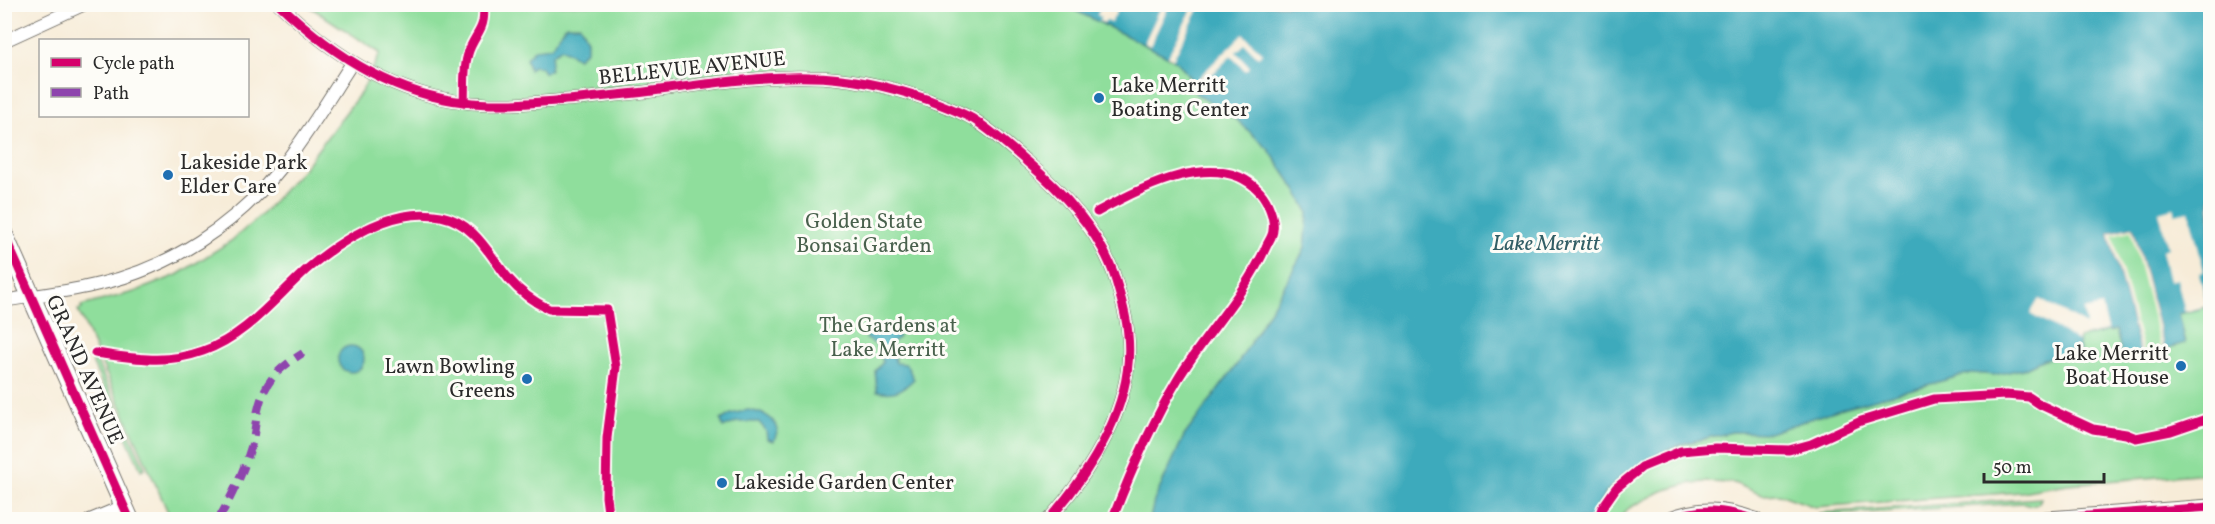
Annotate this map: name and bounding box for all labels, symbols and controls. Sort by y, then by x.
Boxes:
legend [39,39,249,117]
street label: BELLEVUE AVENUE [597,45,787,93]
text: Cycle path [93,52,175,77]
place label: Lake Merritt Boating Center [1111,72,1249,125]
text: Path [93,82,129,107]
marker: Lake Merritt Boating Center [1092,91,1106,105]
place label: Lakeside Park Elder Care [180,149,308,202]
marker: Lakeside Park Elder Care [161,168,175,182]
park label: Golden State Bonsai Garden [796,208,932,261]
water label: Lake Merritt [1492,229,1601,260]
street label: GRAND AVENUE [38,291,130,449]
park label: The Gardens at Lake Merritt [819,312,957,365]
place label: Lake Merritt Boat House [2054,340,2169,393]
place label: Lawn Bowling Greens [384,353,515,406]
marker: Lake Merritt Boat House [2174,359,2188,373]
marker: Lawn Bowling Greens [520,372,534,386]
scale bar [1984,446,2104,484]
text: 50 m [1993,456,2032,481]
place label: Lakeside Garden Center [734,469,954,498]
marker: Lakeside Garden Center [715,476,729,490]

